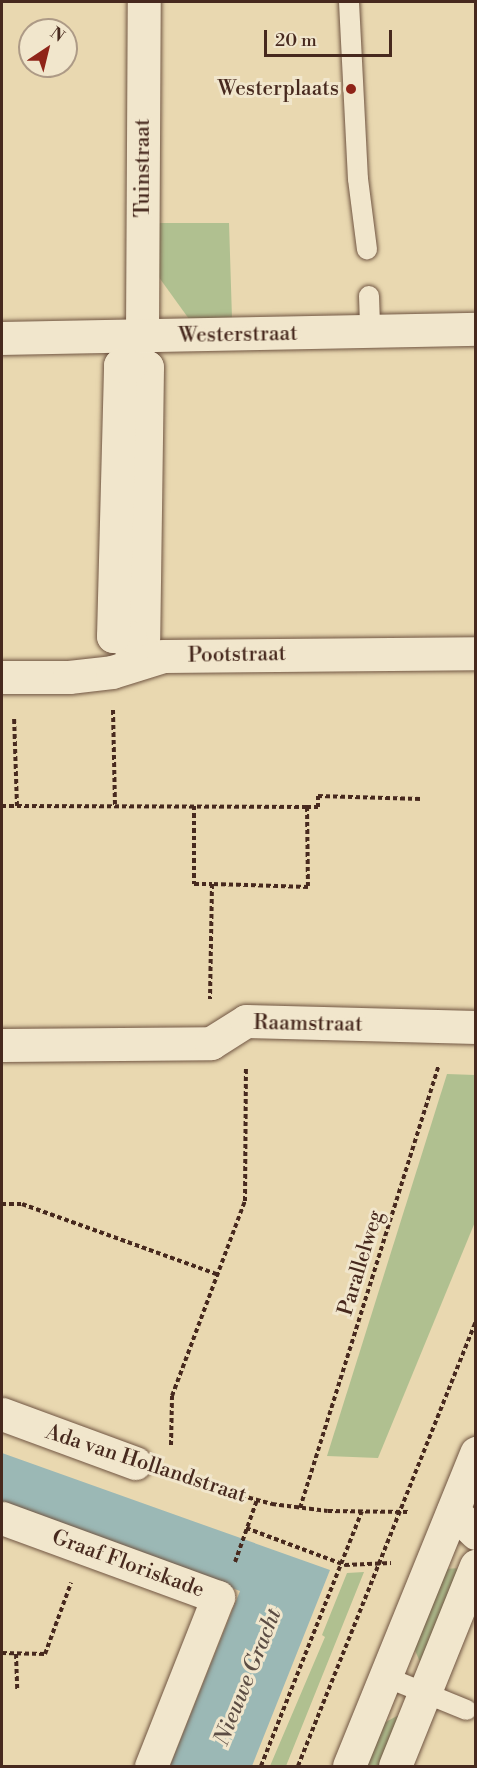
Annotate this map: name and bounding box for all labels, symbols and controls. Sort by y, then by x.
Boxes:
north arrow [18,18,78,78]
scale bar [267,18,394,56]
text: N [46,23,68,47]
text: 20 m [275,29,317,52]
place label: Westerplaats [218,76,339,102]
marker: Westerplaats [344,82,358,96]
street label: Tuinstraat [130,119,156,217]
street label: Westerstraat [178,321,298,349]
street label: Pootstraat [188,642,286,668]
street label: Raamstraat [253,1010,363,1038]
street label: Parallelweg [333,1207,389,1319]
street label: Ada van Hollandstraat [43,1420,249,1508]
street label: Graaf Floriskade [49,1525,207,1603]
water label: Nieuwe Gracht [209,1605,287,1749]

